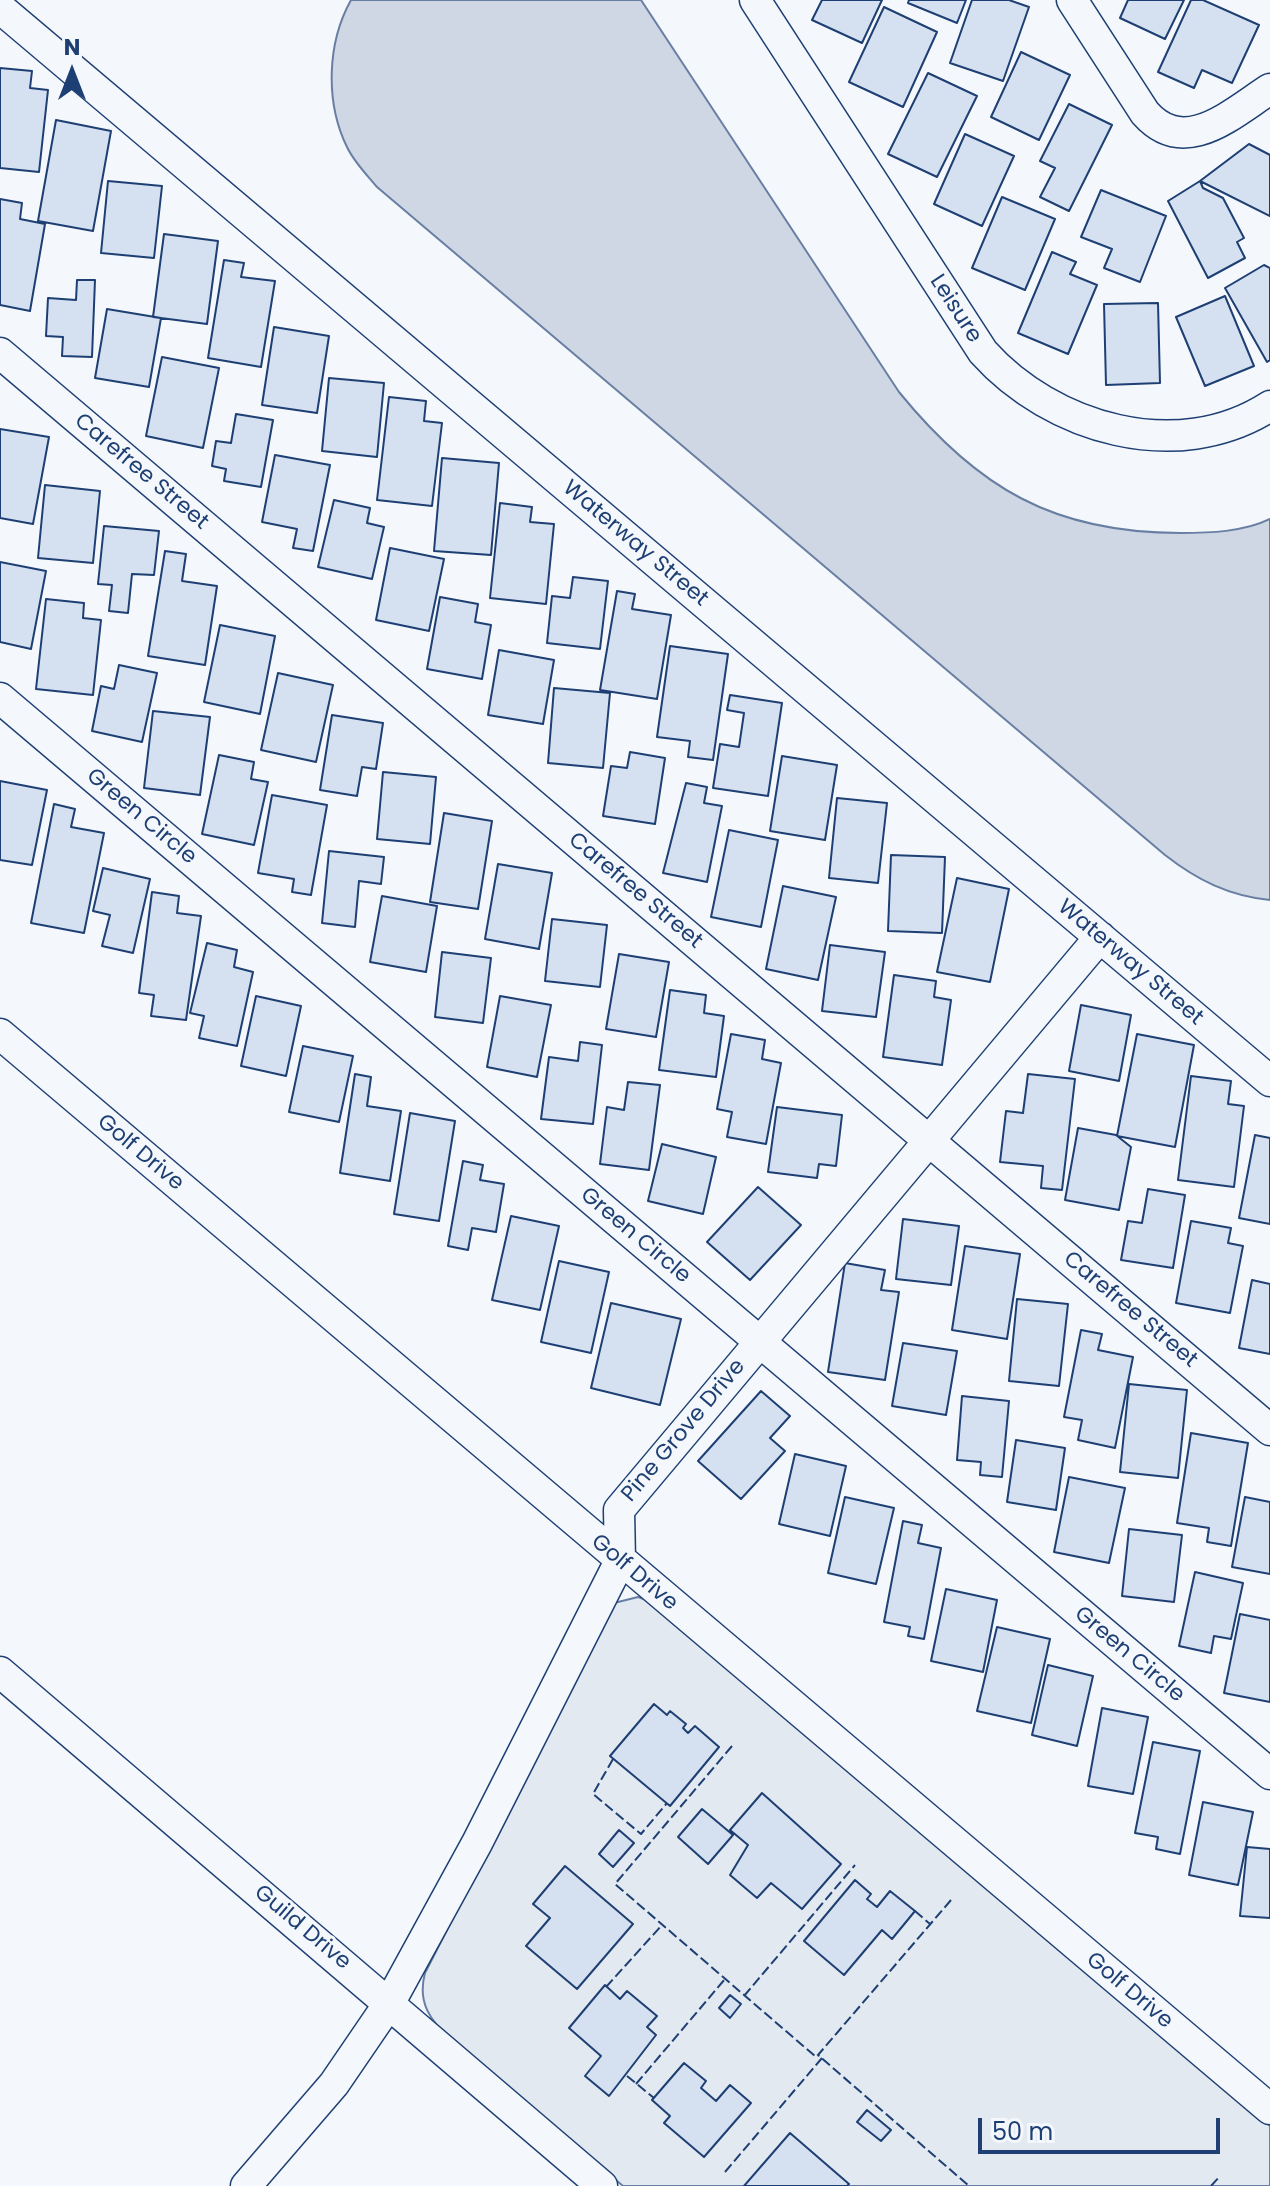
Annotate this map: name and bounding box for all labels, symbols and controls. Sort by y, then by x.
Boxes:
north arrow [32,32,112,112]
text: N [64,32,80,63]
street label: Leisure [923,270,987,348]
street label: Carefree Street [69,408,213,536]
street label: Waterway Street [557,475,713,613]
street label: Green Circle [81,763,201,871]
street label: Carefree Street [563,827,707,955]
street label: Waterway Street [1052,894,1208,1032]
street label: Golf Drive [91,1109,189,1197]
street label: Green Circle [575,1182,695,1290]
street label: Carefree Street [1058,1246,1202,1374]
street label: Pine Grove Drive [617,1354,751,1508]
street label: Golf Drive [585,1529,683,1617]
street label: Green Circle [1069,1601,1189,1709]
street label: Guild Drive [248,1880,356,1976]
street label: Golf Drive [1080,1947,1178,2035]
scale bar [982,2102,1224,2152]
text: 50 m [992,2115,1053,2148]

